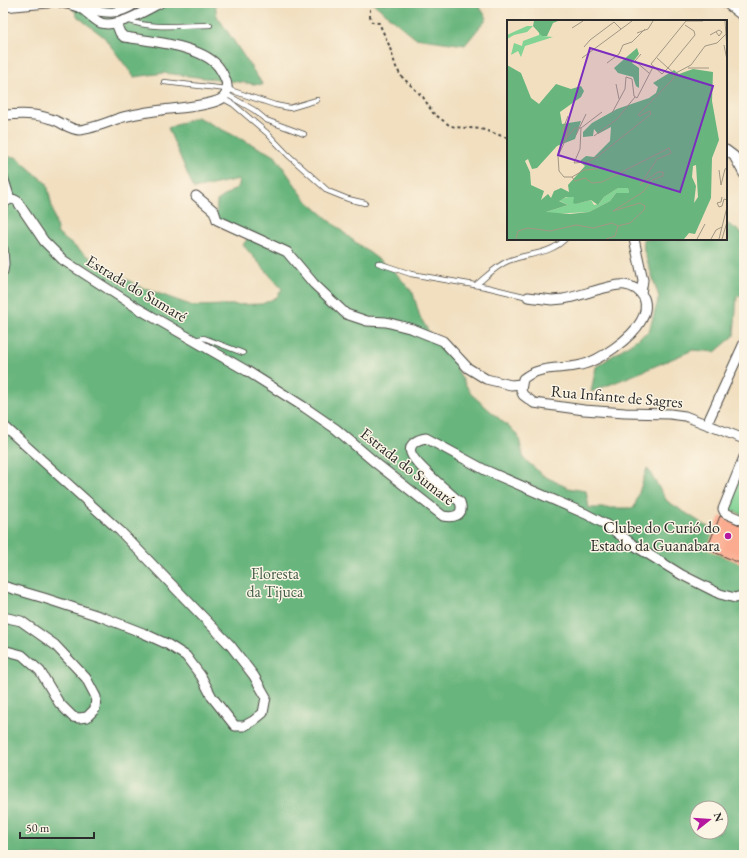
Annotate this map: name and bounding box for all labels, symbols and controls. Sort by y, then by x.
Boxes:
inset map [507,20,727,240]
street label: Estrada do Sumaré [82,250,191,327]
street label: Rua Infante de Sagres [550,380,684,413]
street label: Estrada do Sumaré [356,423,459,510]
place label: Clube do Curió do Estado da Guanabara [590,517,721,556]
marker: Clube do Curió do Estado da Guanabara [723,531,733,541]
park label: Floresta da Tijuca [246,563,304,602]
north arrow [689,800,729,840]
text: N [711,811,727,823]
scale bar [20,814,94,840]
text: 50 m [26,820,50,836]

